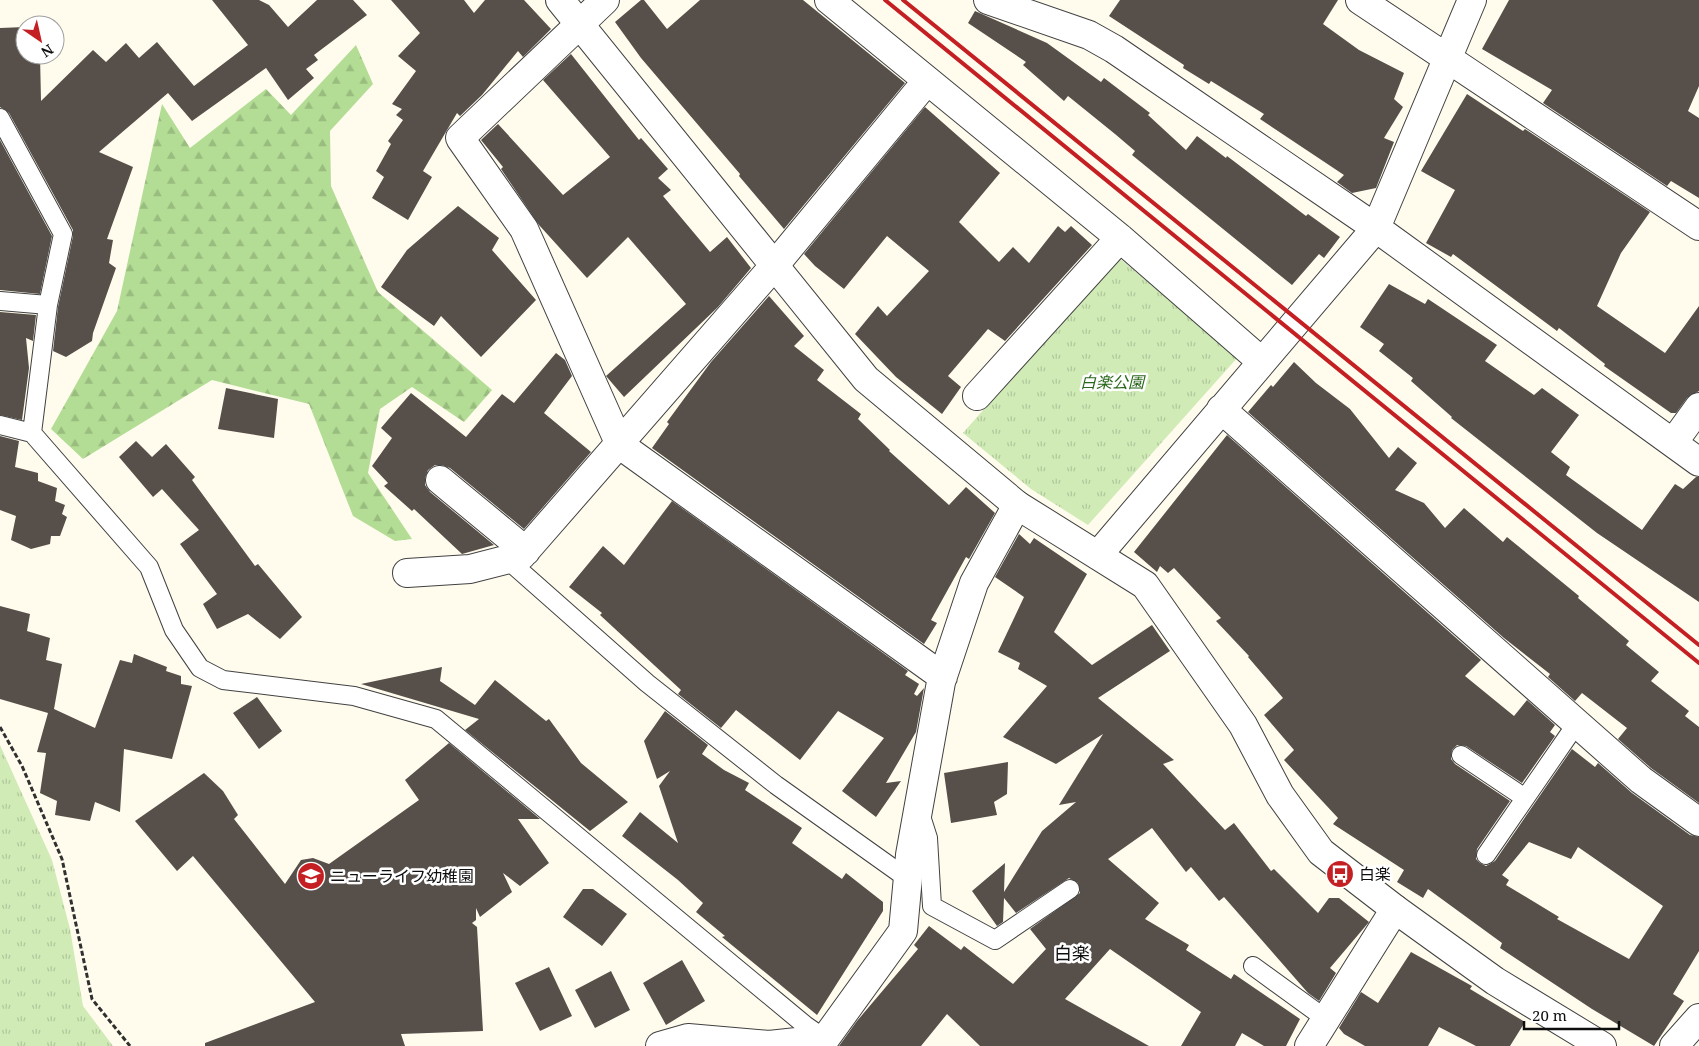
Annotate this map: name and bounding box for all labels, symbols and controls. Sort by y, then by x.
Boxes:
north arrow [15,15,65,65]
text: N [38,40,57,62]
park label: 白楽公園 [1080,371,1146,393]
bus stop icon: 白楽 [1325,859,1355,889]
school or university icon: ニューライフ幼稚園 [296,861,326,891]
place label: 白楽 [1359,863,1391,885]
place label: ニューライフ幼稚園 [330,865,474,887]
district label: 白楽 [1054,941,1090,965]
scale bar [1524,998,1619,1030]
text: 20 m [1532,1005,1567,1025]

